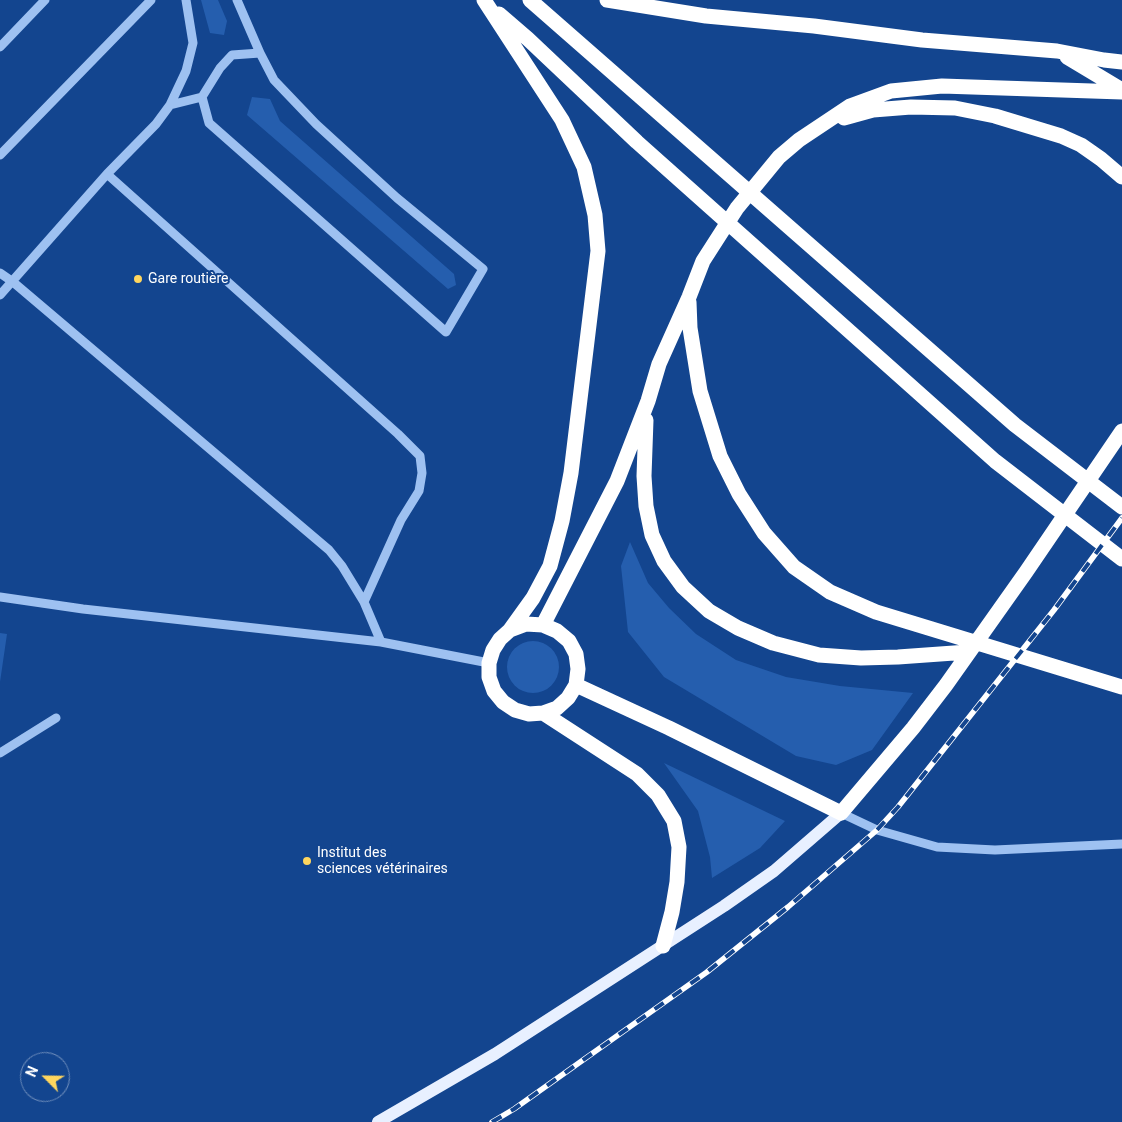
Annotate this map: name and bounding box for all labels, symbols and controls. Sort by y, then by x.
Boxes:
place label: Gare routière [148,271,228,287]
marker: Gare routière [132,273,144,285]
place label: Institut des sciences vétérinaires [317,845,448,878]
marker: Institut des sciences vétérinaires [301,855,313,867]
north arrow [20,1052,70,1102]
text: N [23,1064,41,1079]

